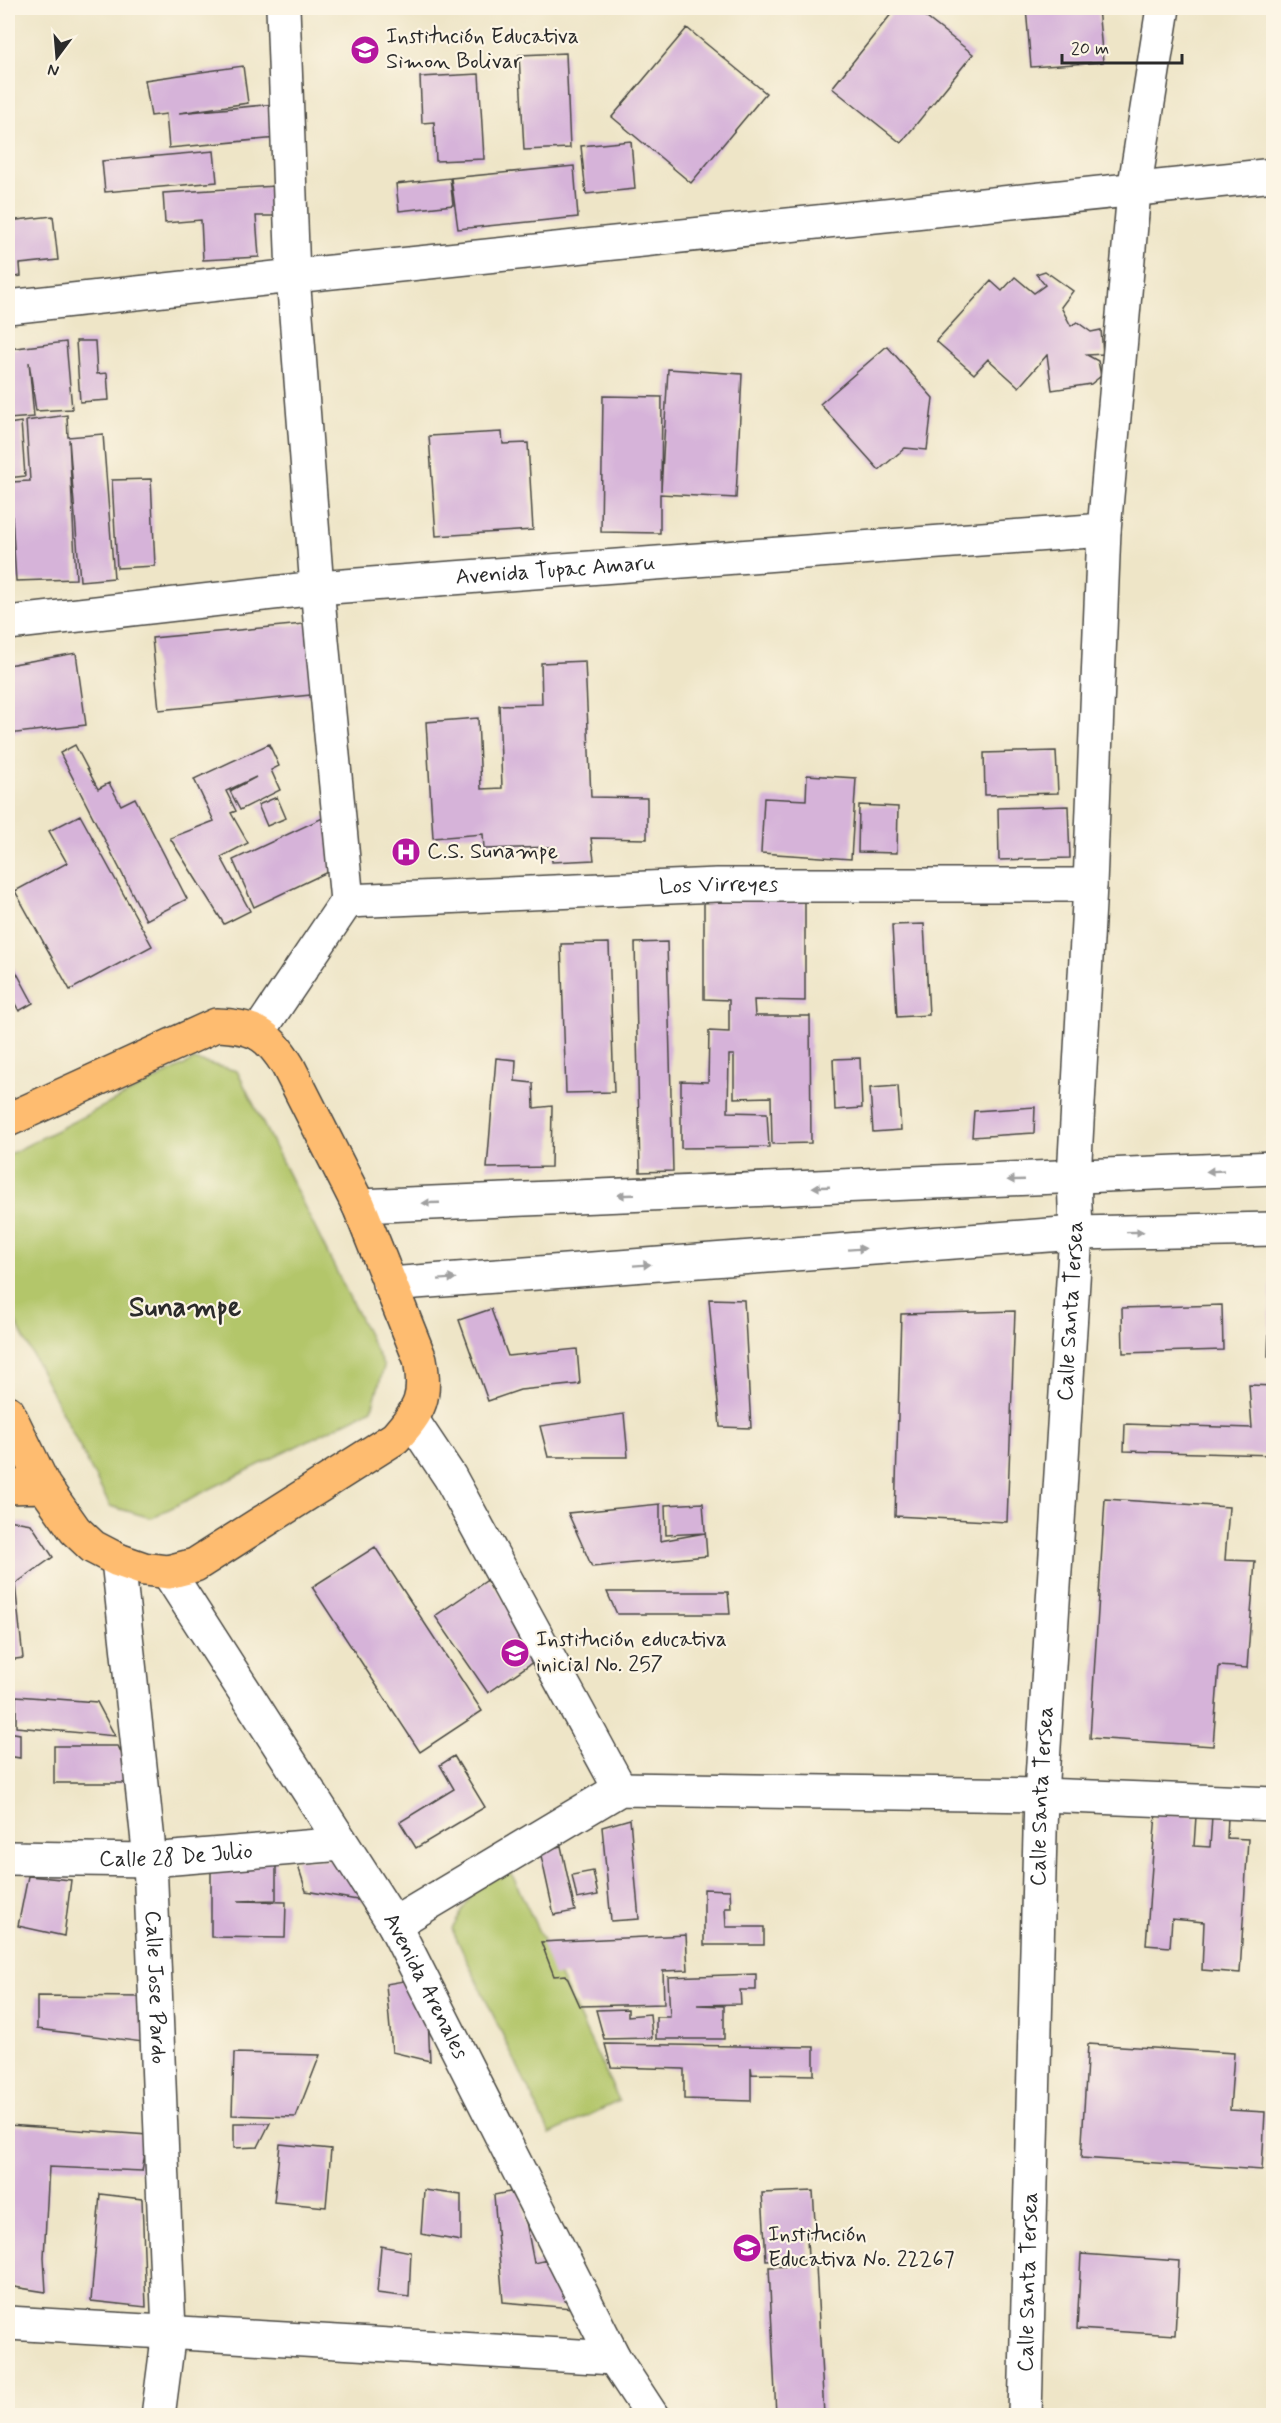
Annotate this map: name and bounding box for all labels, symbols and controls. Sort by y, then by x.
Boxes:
place label: Institución Educativa Simon Bolivar [386,23,579,76]
north arrow [27,27,87,87]
scale bar [1062,27,1182,65]
school or university icon: Institución Educativa Simon Bolivar [349,34,381,66]
text: 20 m [1071,37,1109,61]
text: N [45,58,61,82]
street label: Avenida Tupac Amaru [454,549,656,592]
hospital icon: C.S. Sunampe [390,836,422,868]
place label: C.S. Sunampe [427,838,558,866]
street label: Los Virreyes [659,871,779,901]
one-way arrow [1206,1166,1225,1175]
one-way arrow [1006,1175,1025,1184]
one-way arrow [812,1183,831,1192]
one-way arrow [617,1191,636,1200]
one-way arrow [422,1198,441,1208]
street label: Calle Santa Tersea [1052,1221,1090,1402]
one-way arrow [1125,1227,1144,1236]
one-way arrow [848,1244,867,1254]
one-way arrow [632,1260,651,1270]
one-way arrow [438,1274,457,1284]
district label: Sunampe [129,1290,241,1327]
place label: Institución educativa inicial No. 257 [536,1626,727,1679]
school or university icon: Institución educativa inicial No. 257 [499,1637,531,1669]
street label: Calle Santa Tersea [1025,1705,1060,1887]
street label: Calle 28 De Julio [99,1838,254,1874]
street label: Avenida Arenales [377,1908,474,2064]
street label: Calle Jose Pardo [138,1910,172,2065]
street label: Calle Santa Tersea [1012,2192,1045,2372]
place label: Institución Educativa No. 22267 [768,2221,954,2274]
school or university icon: Institución Educativa No. 22267 [731,2232,763,2264]

